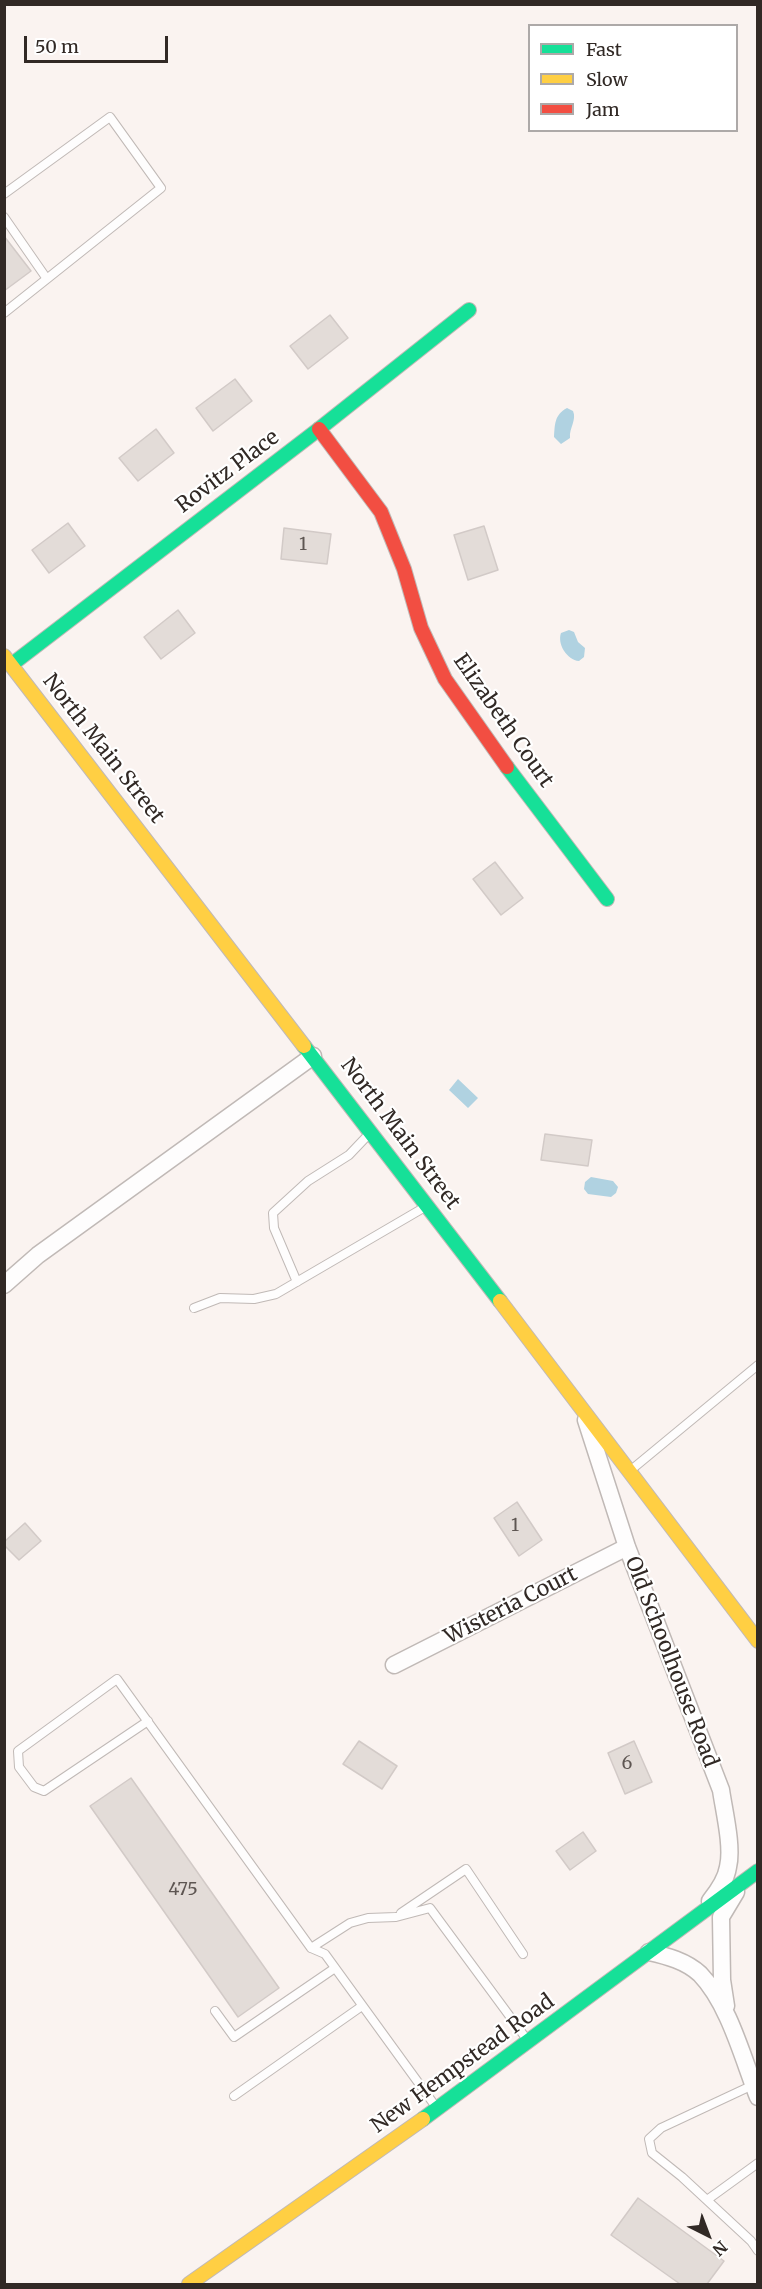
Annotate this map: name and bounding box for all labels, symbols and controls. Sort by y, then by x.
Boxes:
scale bar [27,24,171,62]
legend [528,24,738,132]
text: 50 m [35,35,79,58]
text: Fast [586,38,622,61]
text: Slow [586,68,628,91]
text: Jam [586,98,620,121]
street label: Rovitz Place [172,425,284,519]
house number: 1 [299,534,307,556]
street label: Elizabeth Court [448,649,558,793]
street label: North Main Street [37,669,169,829]
street label: North Main Street [335,1054,465,1214]
house number: 1 [511,1515,519,1537]
street label: Old Schoolhouse Road [619,1553,723,1771]
street label: Wisteria Court [440,1562,582,1650]
house number: 6 [622,1753,632,1775]
house number: 475 [168,1879,198,1901]
street label: New Hempstead Road [367,1989,559,2139]
north arrow [678,2205,738,2265]
text: N [709,2237,731,2260]

